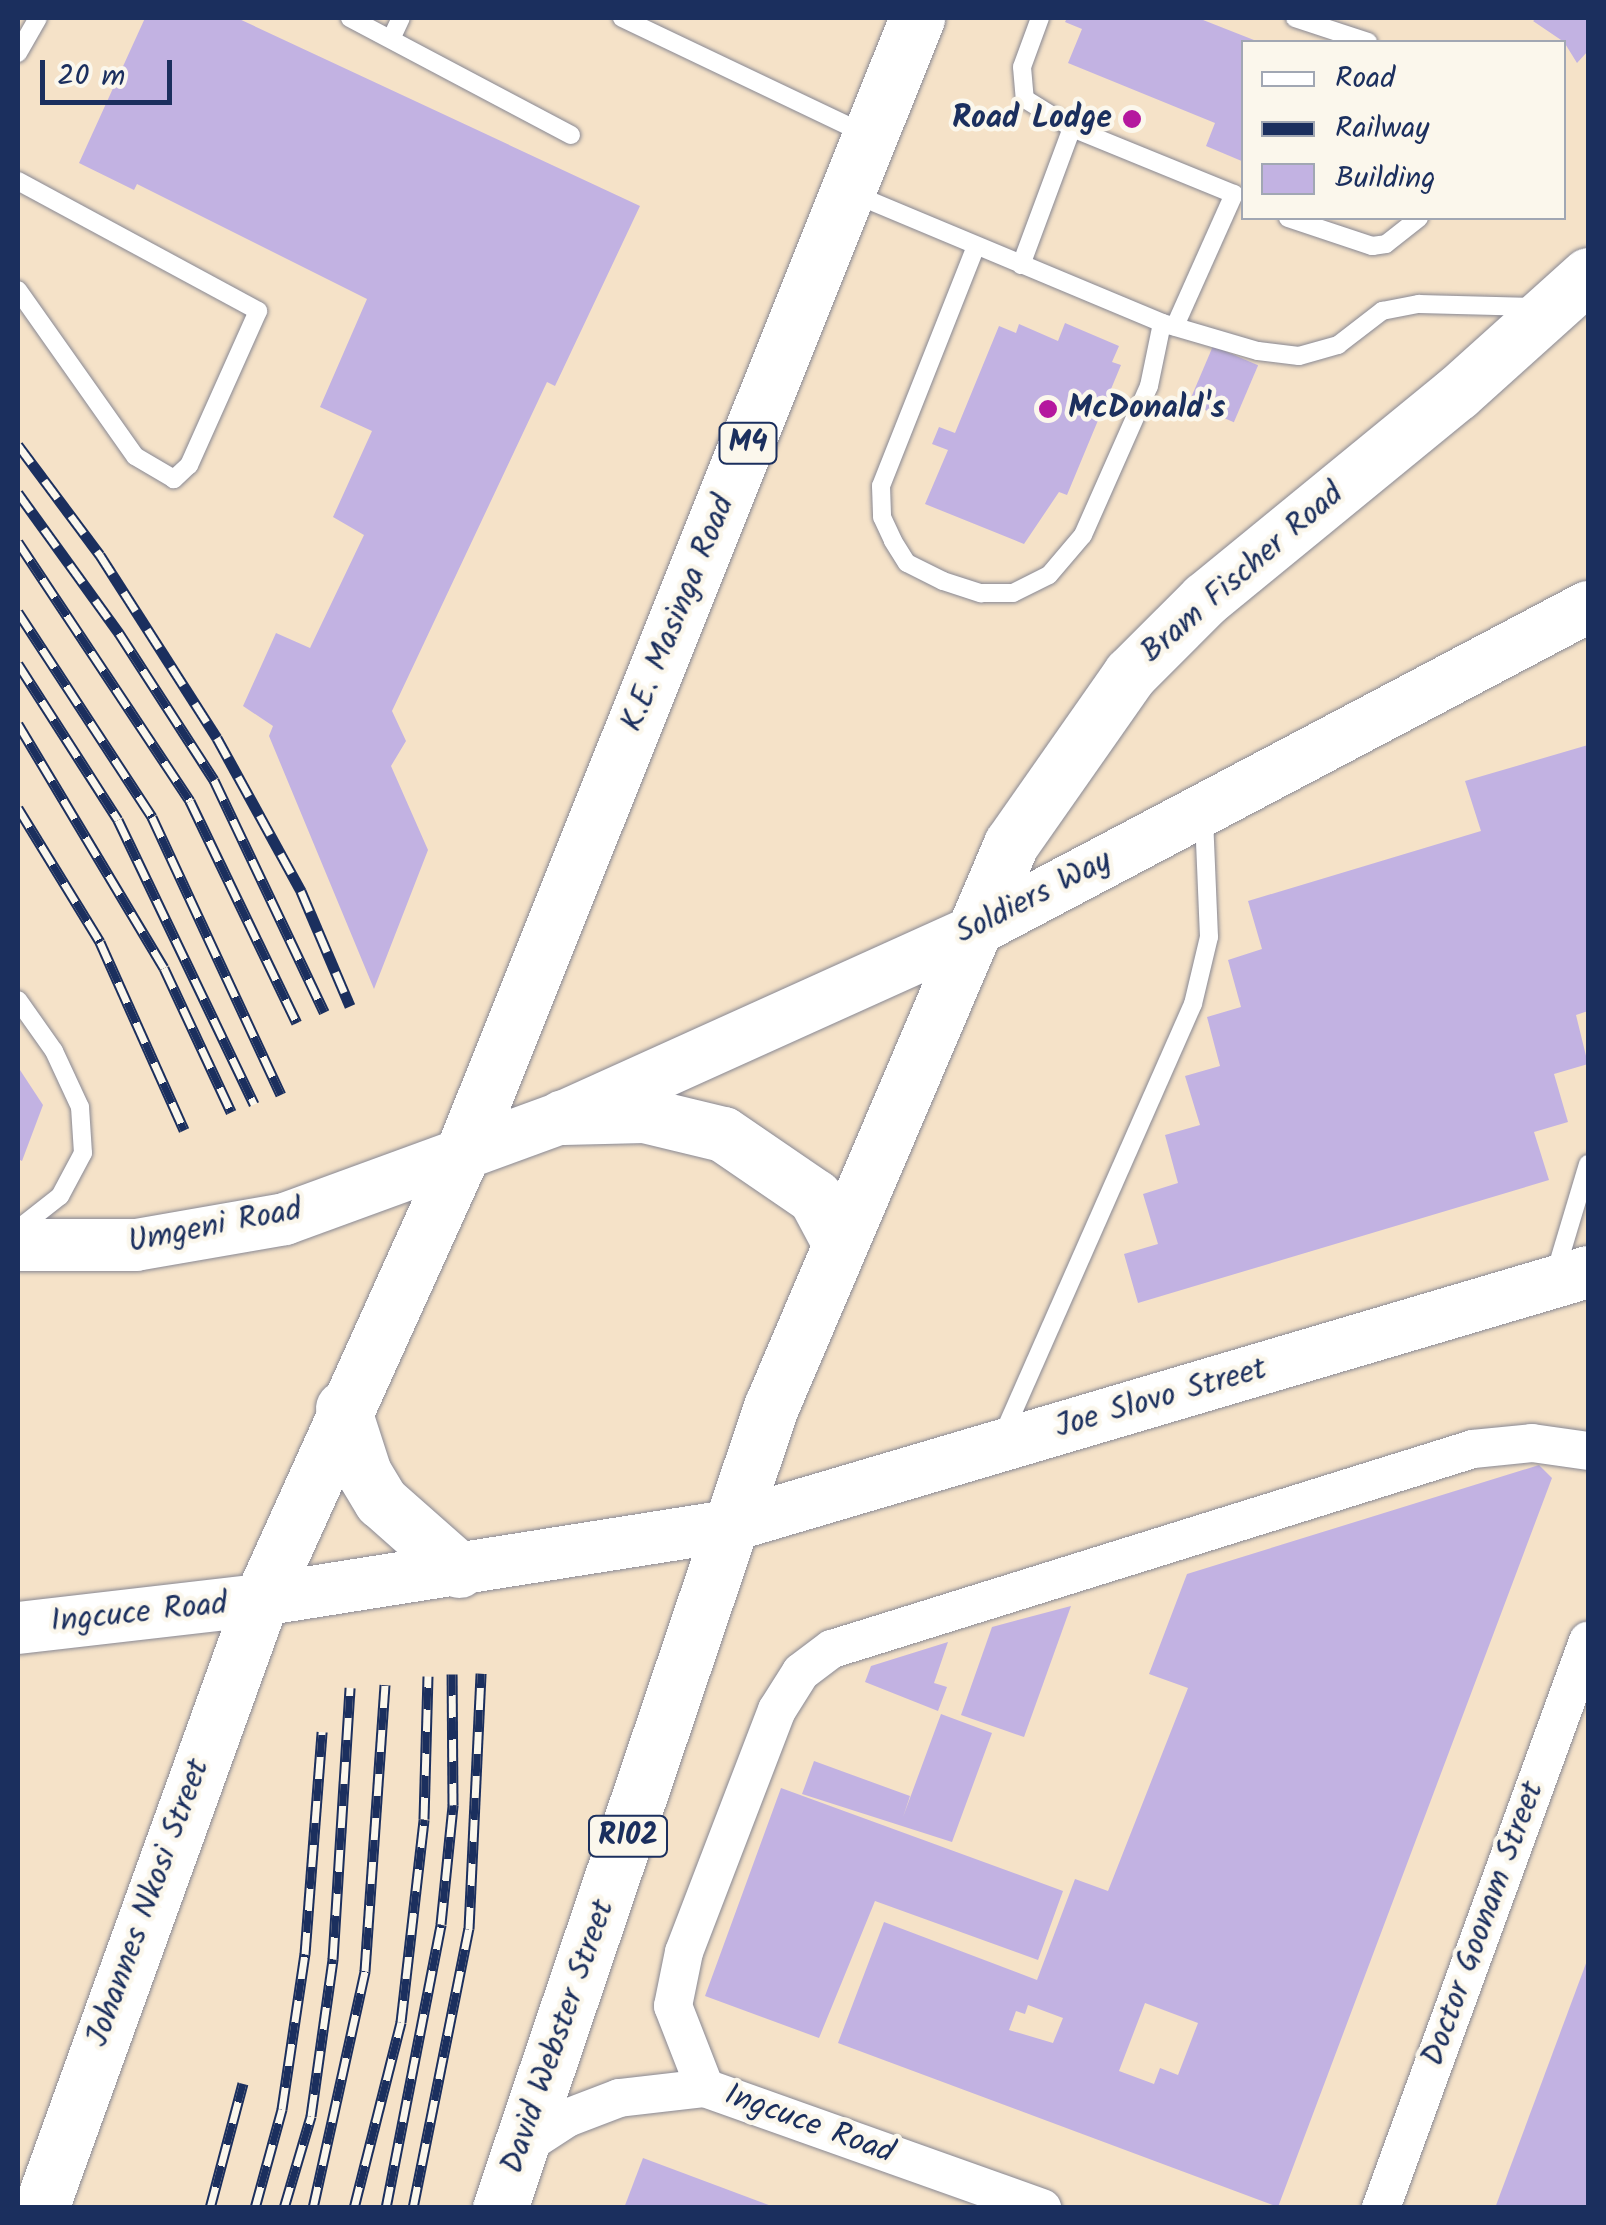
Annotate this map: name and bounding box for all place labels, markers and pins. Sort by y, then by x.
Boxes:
place label: Road Lodge [952,100,1112,138]
marker: Road Lodge [1121,108,1143,130]
place label: McDonald's [1068,390,1226,428]
marker: McDonald's [1037,398,1059,420]

